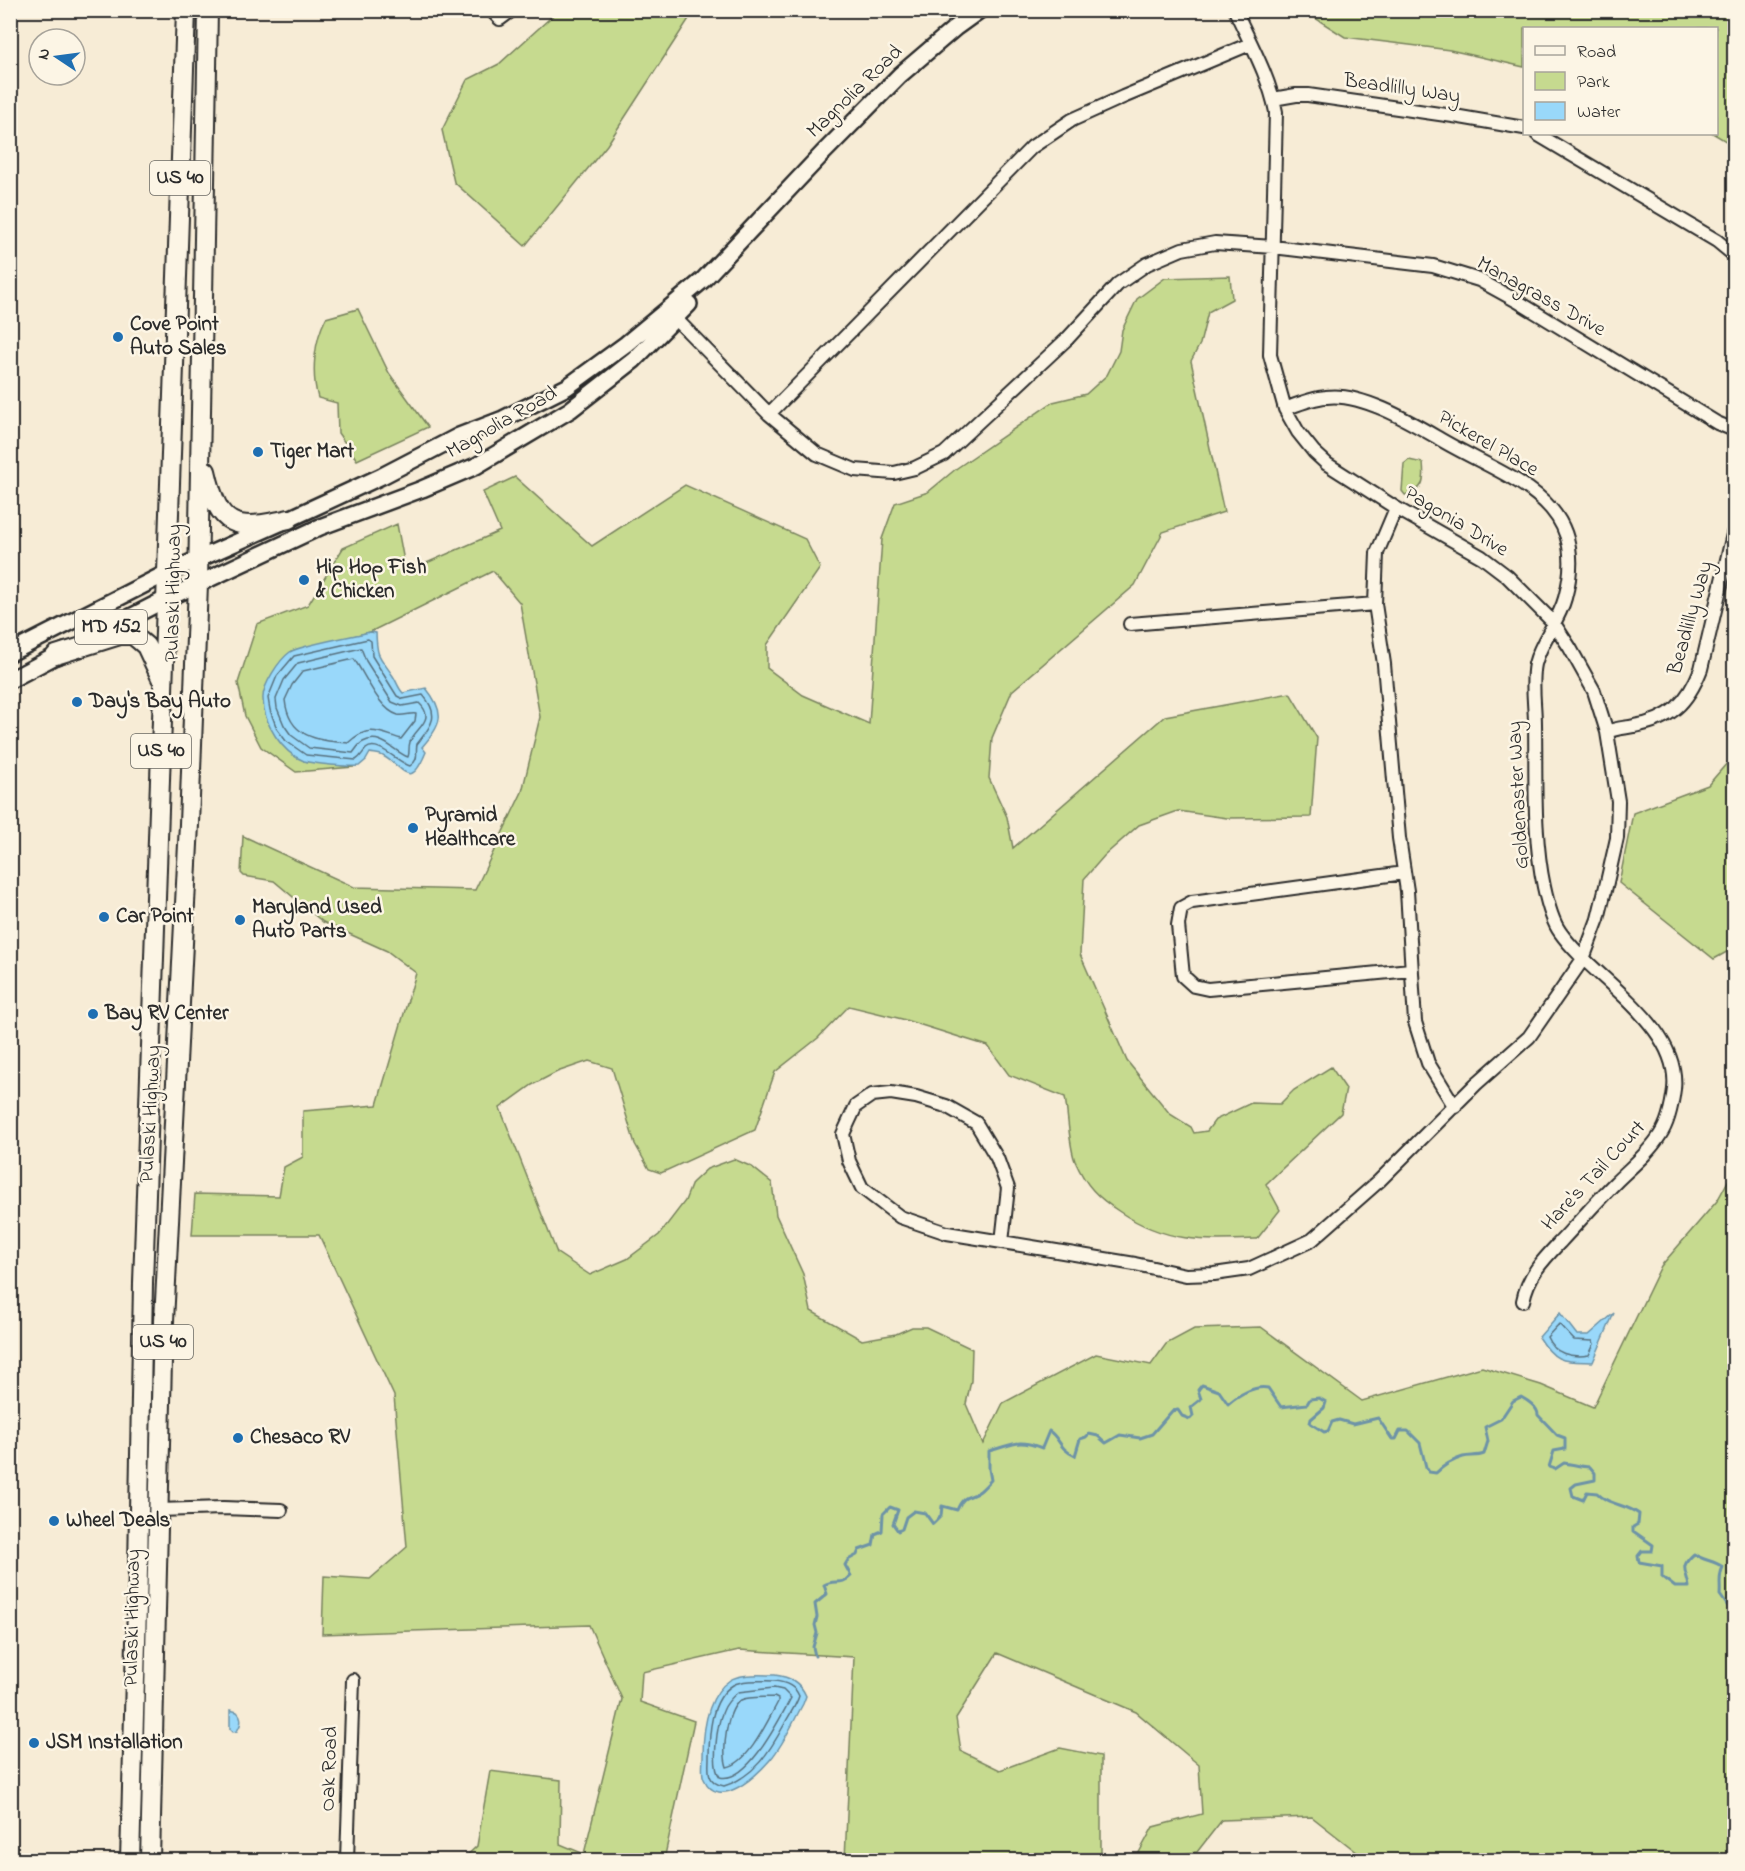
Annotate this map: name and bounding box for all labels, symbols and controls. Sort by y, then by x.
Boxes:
north arrow [27,27,87,87]
legend [1523,27,1718,135]
street label: Magnolia Road [800,38,911,147]
text: Road [1577,40,1616,66]
text: N [31,46,57,62]
street label: Beadlilly Way [1341,66,1462,114]
text: Park [1577,70,1610,96]
text: Water [1577,100,1621,126]
road number: US 40 [150,161,210,195]
street label: Managrass Drive [1470,249,1612,347]
place label: Cove Point Auto Sales [130,310,227,364]
marker: Cove Point Auto Sales [111,330,125,344]
street label: Magnolia Road [441,379,564,469]
street label: Pickerel Place [1432,403,1544,485]
place label: Tiger Mart [270,437,355,469]
marker: Tiger Mart [251,445,265,459]
street label: Pagonia Drive [1397,479,1514,567]
street label: Pulaski Highway [158,524,192,662]
place label: Hip Hop Fish & Chicken [315,553,427,607]
street label: Beadlilly Way [1660,558,1724,680]
marker: Hip Hop Fish & Chicken [297,573,311,587]
road number: MD 152 [75,610,147,644]
place label: Day's Bay Auto [88,687,231,719]
marker: Day's Bay Auto [70,695,84,709]
street label: Goldenaster Way [1500,720,1540,870]
road number: US 40 [131,734,191,768]
place label: Pyramid Healthcare [425,801,516,855]
marker: Pyramid Healthcare [406,821,420,835]
place label: Maryland Used Auto Parts [252,893,382,947]
place label: Car Point [116,902,195,932]
marker: Car Point [97,910,111,924]
marker: Maryland Used Auto Parts [233,913,247,927]
place label: Bay RV Center [104,999,229,1031]
marker: Bay RV Center [86,1007,100,1021]
street label: Pulaski Highway [132,1044,172,1184]
street label: Hare's Tail Court [1535,1114,1653,1238]
road number: US 40 [133,1325,193,1359]
place label: Chesaco RV [250,1423,351,1453]
marker: Chesaco RV [231,1431,245,1445]
place label: Wheel Deals [66,1506,171,1536]
marker: Wheel Deals [47,1514,61,1528]
street label: Pulaski Highway [117,1549,151,1687]
street label: Oak Road [314,1726,346,1812]
place label: JSM Installation [46,1728,183,1758]
marker: JSM Installation [27,1736,41,1750]

